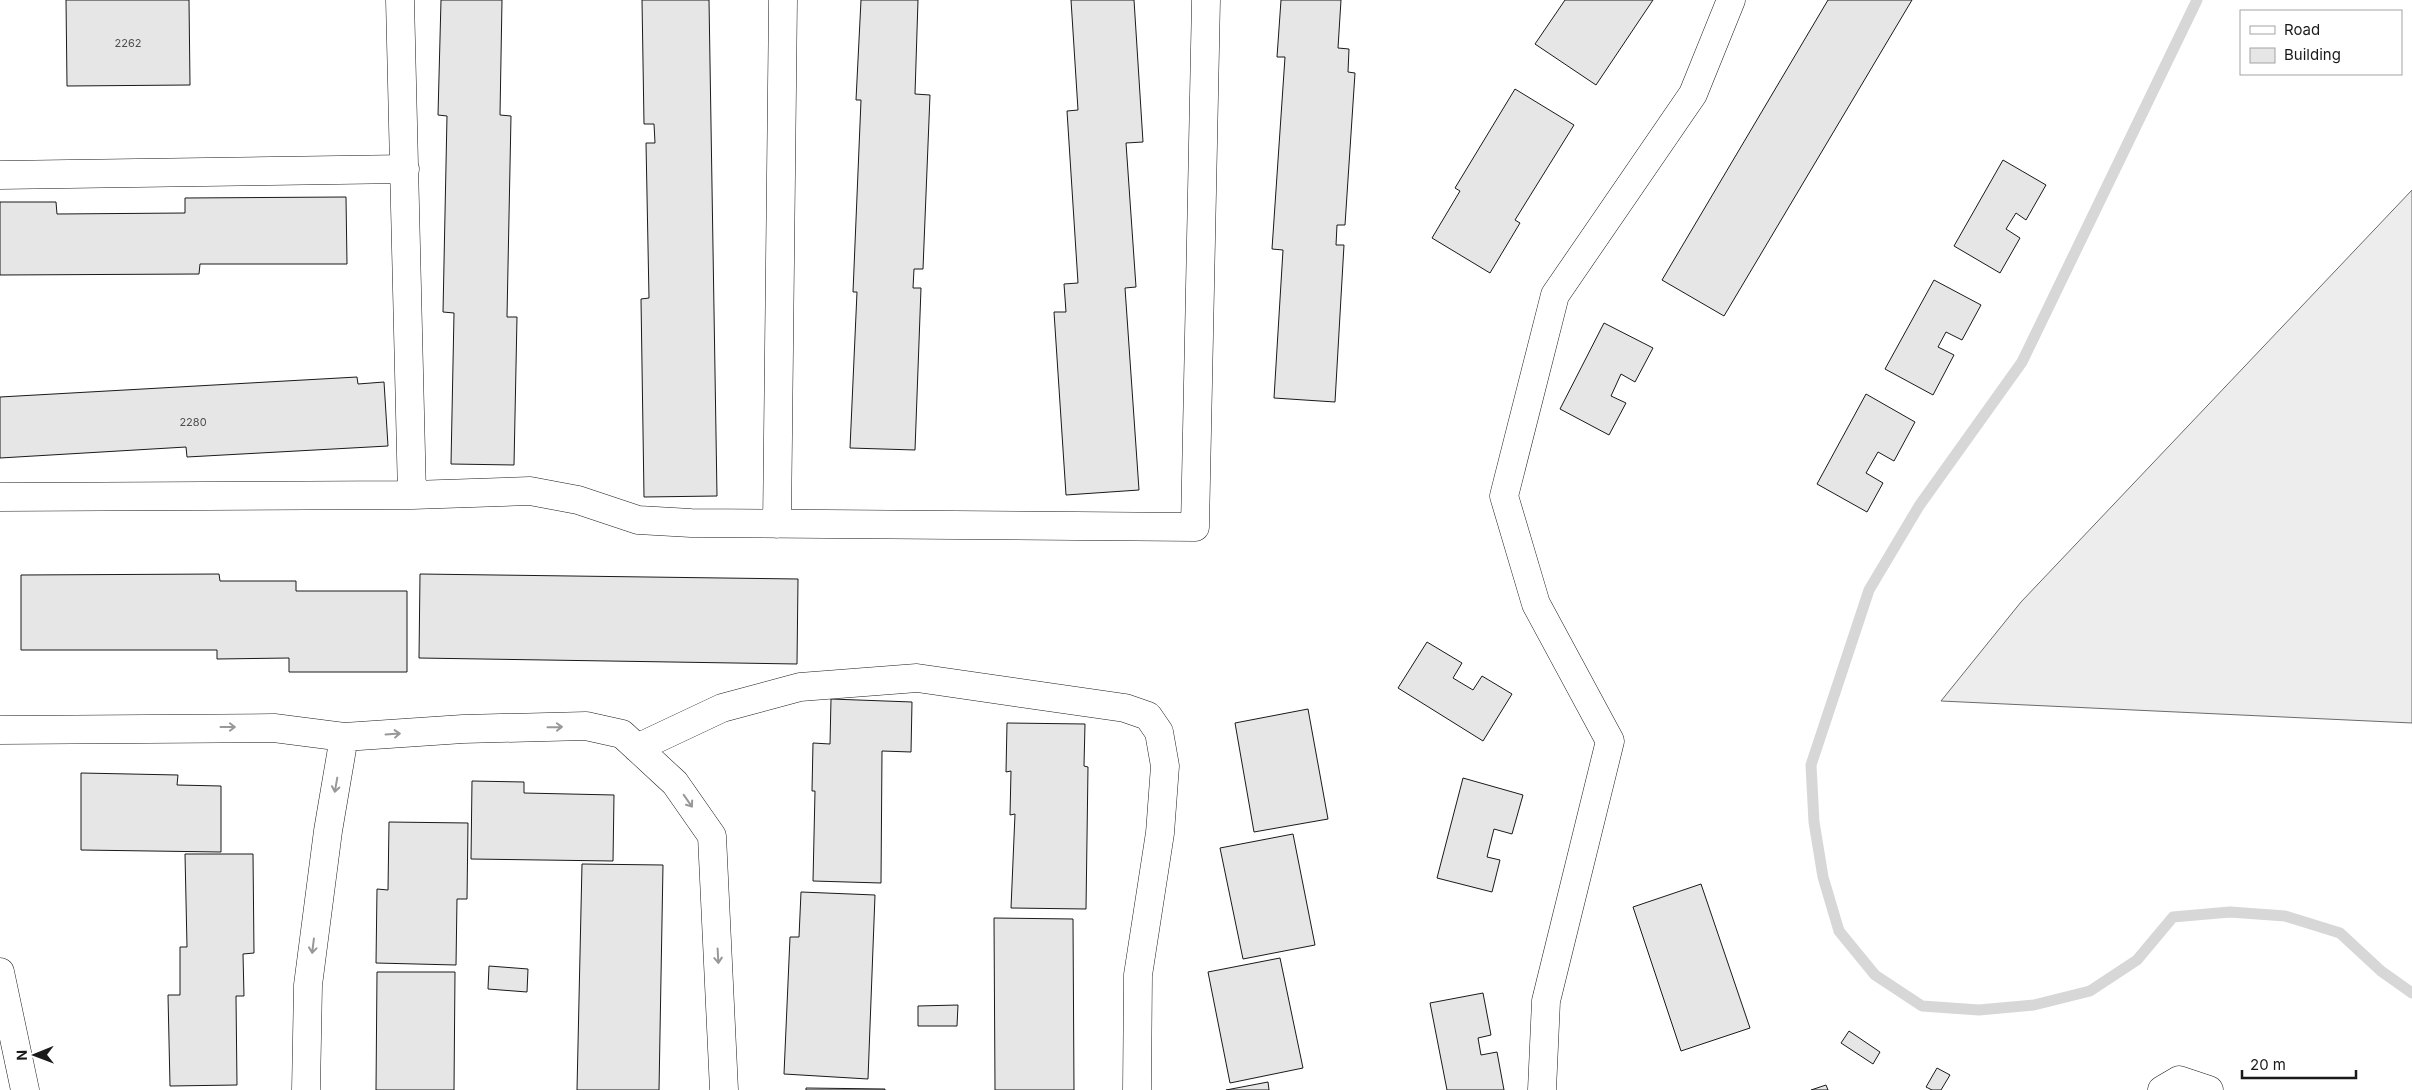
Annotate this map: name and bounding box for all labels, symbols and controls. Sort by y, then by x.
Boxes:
legend [2240,10,2402,75]
text: Road [2284,20,2320,39]
house number: 2262 [115,36,141,50]
text: Building [2284,45,2341,64]
house number: 2280 [179,415,207,429]
one-way arrow [220,722,236,732]
one-way arrow [547,722,563,731]
one-way arrow [385,729,401,739]
one-way arrow [330,777,340,793]
one-way arrow [683,794,693,808]
one-way arrow [308,938,318,954]
one-way arrow [713,948,722,964]
north arrow [10,1030,60,1080]
scale bar [2242,1048,2356,1080]
text: N [13,1050,30,1061]
text: 20 m [2250,1055,2286,1074]

